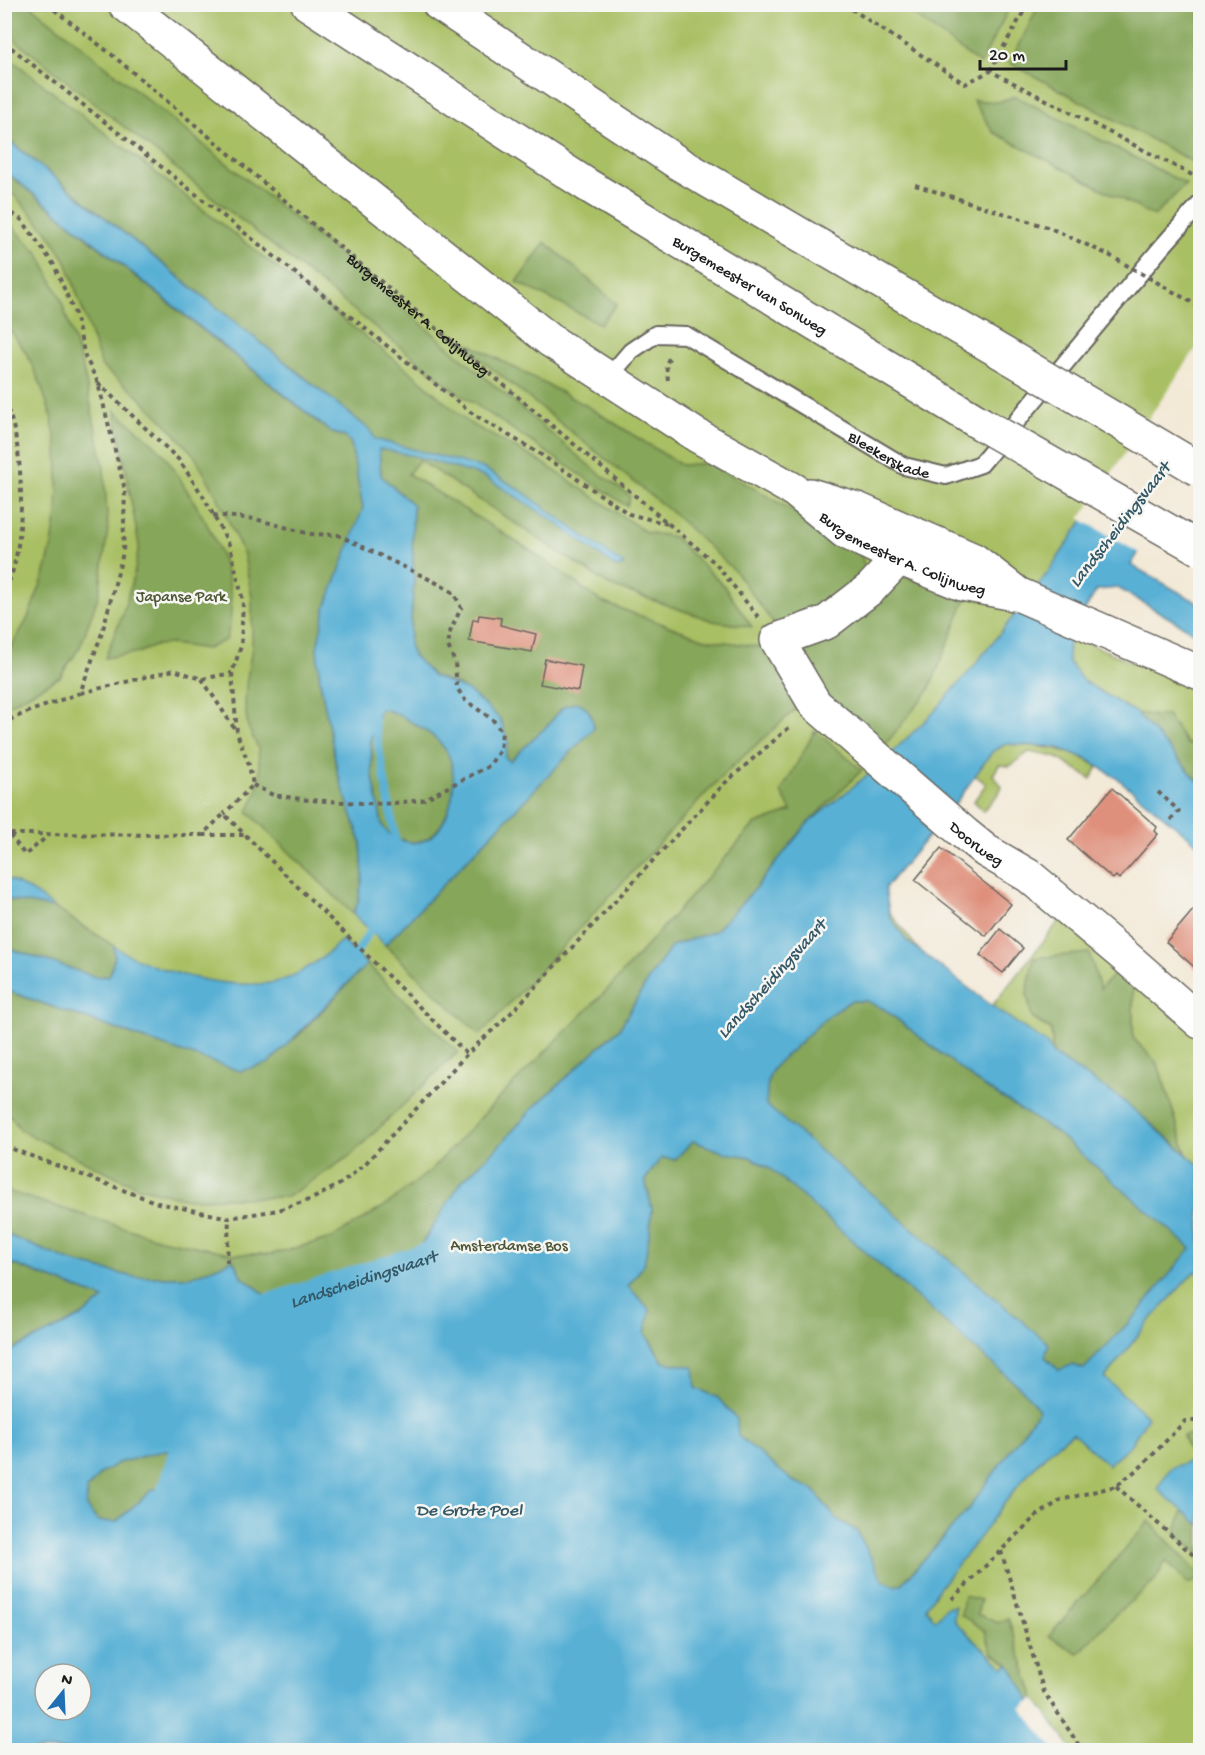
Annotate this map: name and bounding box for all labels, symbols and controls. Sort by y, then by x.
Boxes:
scale bar [980,33,1066,71]
text: 20 m [989,46,1025,67]
street label: Burgemeester van Sonweg [667,233,830,341]
street label: Burgemeester A. Colijnweg [341,250,492,382]
street label: Bleekerskade [843,428,932,485]
water label: Landscheidingsvaart [1066,456,1179,592]
street label: Burgemeester A. Colijnweg [814,508,987,601]
park label: Japanse Park [136,589,228,608]
street label: Doorweg [943,818,1006,872]
water label: Landscheidingsvaart [714,913,834,1043]
park label: Amsterdamse Bos [450,1238,569,1257]
water label: Landscheidingsvaart [288,1246,443,1314]
water label: De Grote Poel [416,1501,523,1522]
north arrow [33,1662,93,1722]
text: N [59,1670,75,1692]

